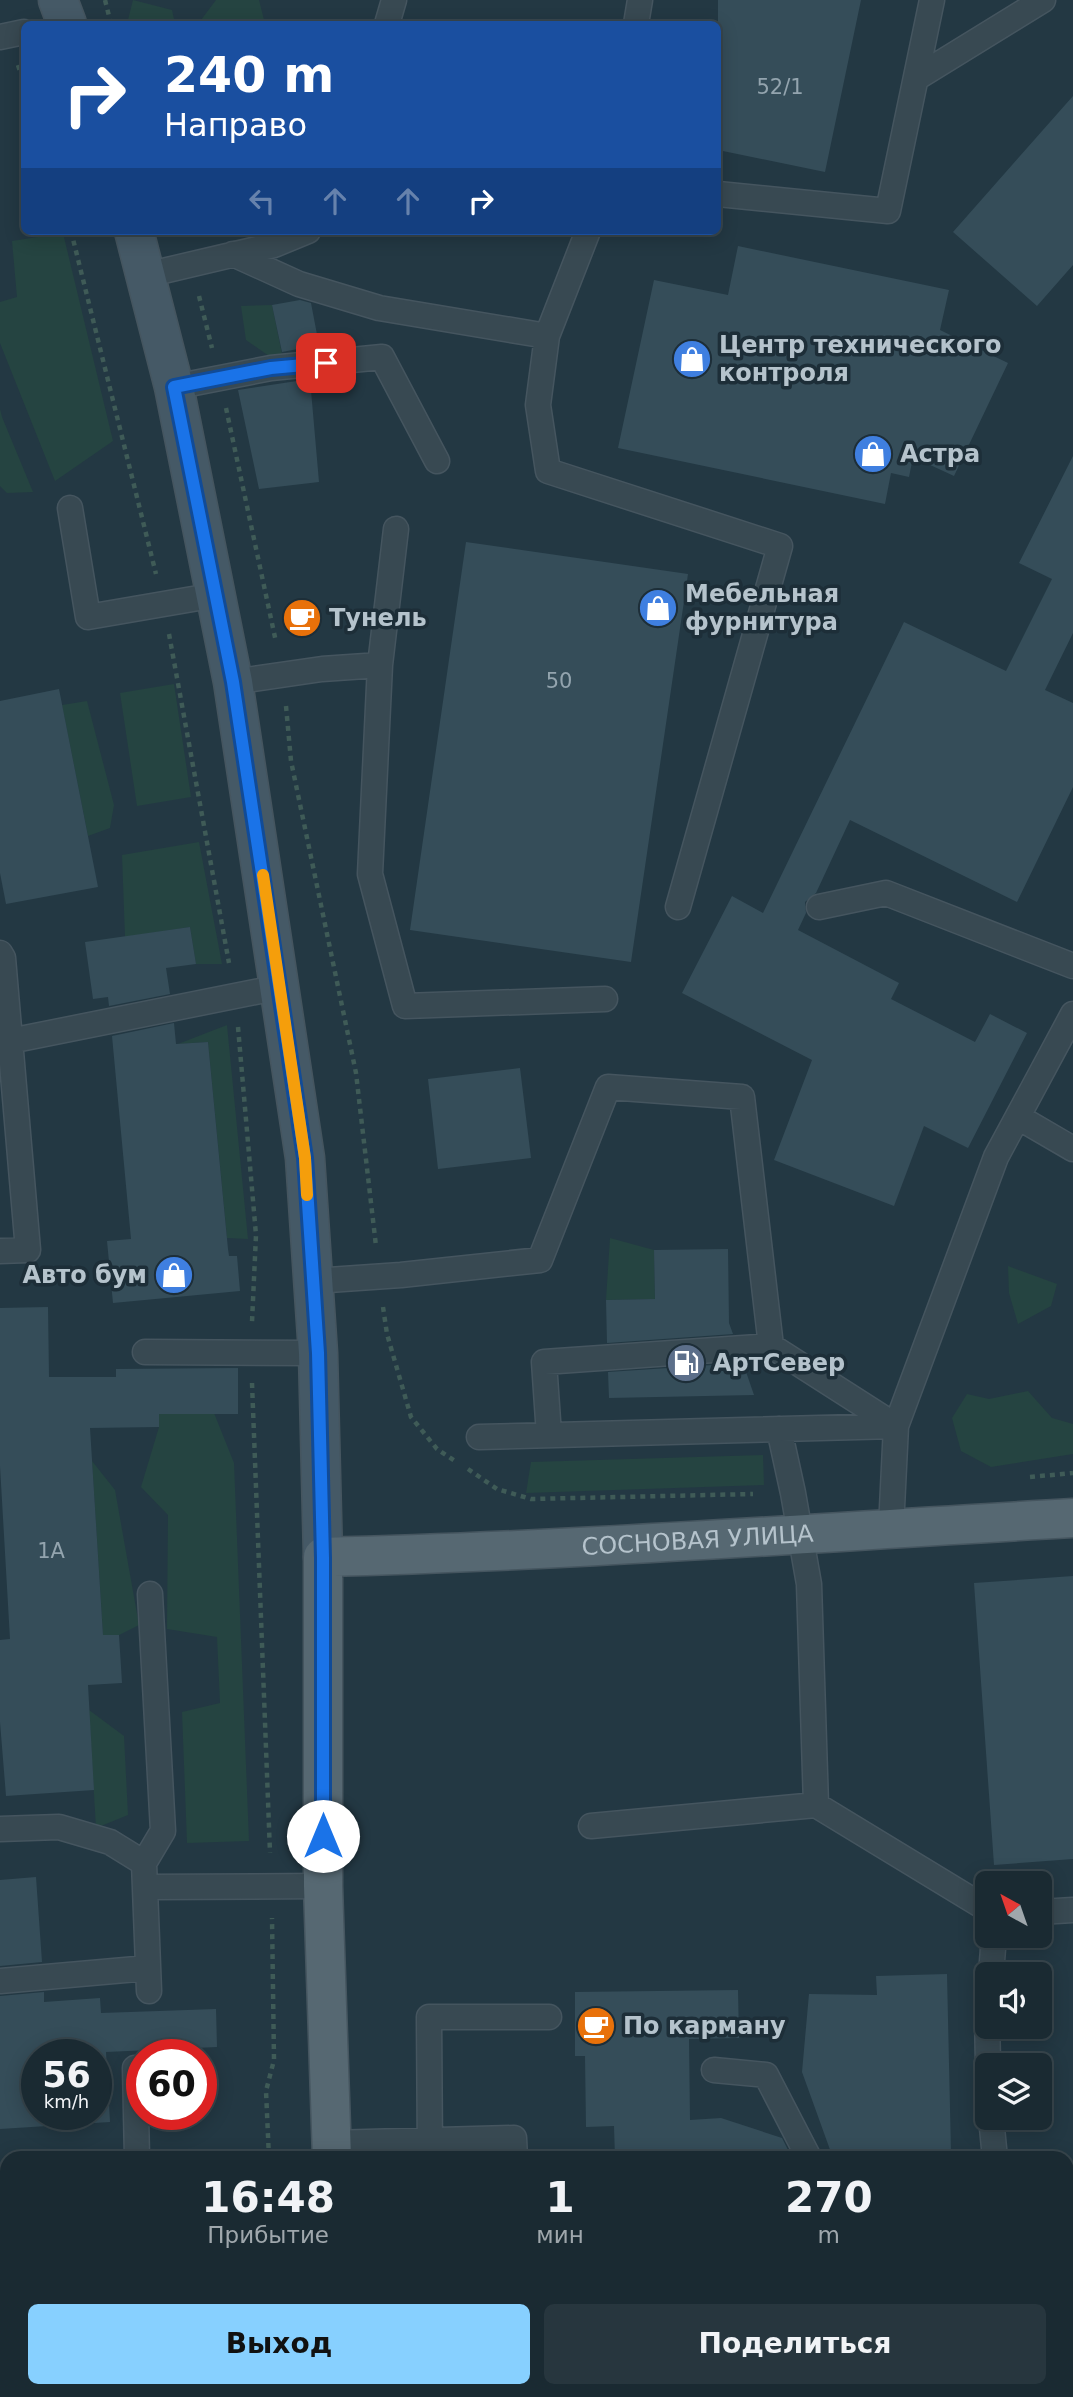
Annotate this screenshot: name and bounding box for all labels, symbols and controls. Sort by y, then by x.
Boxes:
text: 240 m [164,47,334,104]
icon: right [49,49,140,140]
house number: 52/1 [756,75,804,99]
text: Направо [164,106,307,144]
icon: left [243,182,281,220]
icon: ahead [316,182,354,220]
icon: ahead [389,182,427,220]
icon: right [462,182,500,220]
place label: Центр технического контроля [719,331,1001,387]
pin [296,333,356,393]
shop icon: Центр технического контроля [671,338,713,380]
icon: arrive [307,344,345,382]
shop icon: Астра [852,433,894,475]
place label: Астра [900,440,980,468]
place label: Мебельная фурнитура [685,580,839,636]
shop icon: Мебельная фурнитура [637,587,679,629]
cafe icon: Тунель [281,597,323,639]
place label: Тунель [329,604,427,632]
house number: 50 [546,669,572,693]
shop icon: Авто бум [153,1254,195,1296]
place label: Авто бум [22,1261,147,1289]
fuel station icon: АртСевер [665,1342,707,1384]
place label: АртСевер [713,1349,845,1377]
street label: СОСНОВАЯ УЛИЦА [581,1520,815,1561]
house number: 1А [37,1539,65,1563]
position arrow [286,1799,360,1873]
north arrow [975,1871,1052,1948]
map controls [975,1871,1052,2130]
button: sound [975,1962,1052,2039]
cafe icon: По карману [575,2005,617,2047]
place label: По карману [623,2012,786,2040]
speed limit sign: 60 [126,2039,217,2130]
button: layers [975,2053,1052,2130]
text: 56 [42,2055,91,2095]
text: km/h [44,2091,89,2112]
text: 16:48 [201,2173,335,2222]
text: 1 [545,2173,575,2222]
text: 270 [785,2173,873,2222]
text: Прибытие [207,2222,329,2248]
text: мин [536,2222,584,2248]
text: m [818,2222,840,2248]
button: Выход [28,2304,530,2384]
button: Поделиться [544,2304,1046,2384]

